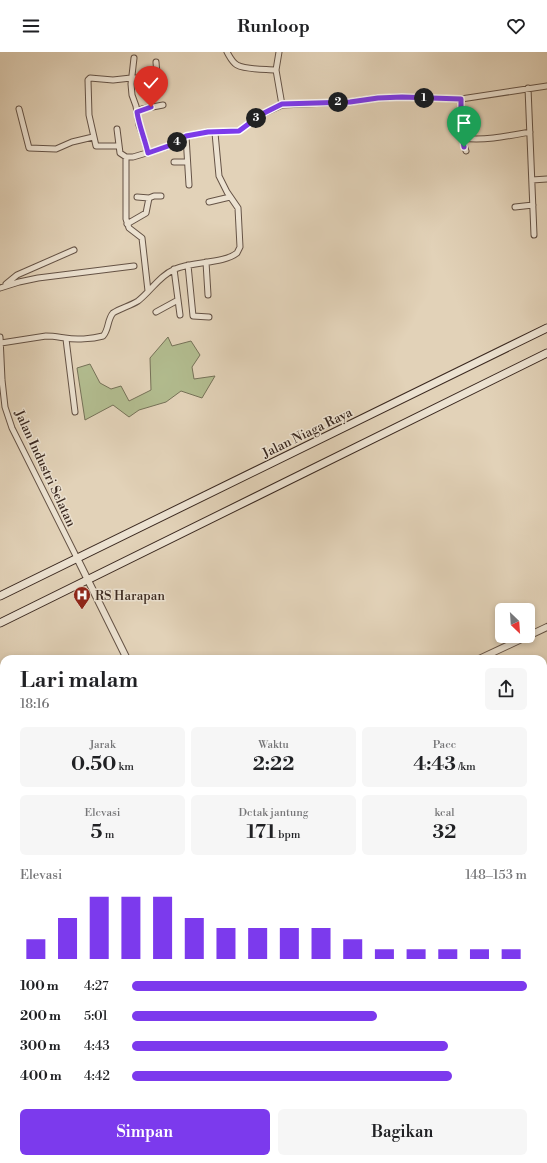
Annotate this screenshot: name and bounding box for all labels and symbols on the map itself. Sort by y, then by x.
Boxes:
pin [134,66,168,107]
pin: 1 [414,88,434,108]
pin: 2 [328,92,348,112]
pin [447,106,481,147]
pin: 3 [246,108,266,128]
pin: 4 [167,132,187,152]
street label: Jalan Niaga Raya [259,404,355,462]
street label: Jalan Industri Selatan [11,406,79,530]
hospital icon: RS Harapan [72,585,92,610]
place label: RS Harapan [95,588,165,604]
north arrow [495,603,535,643]

